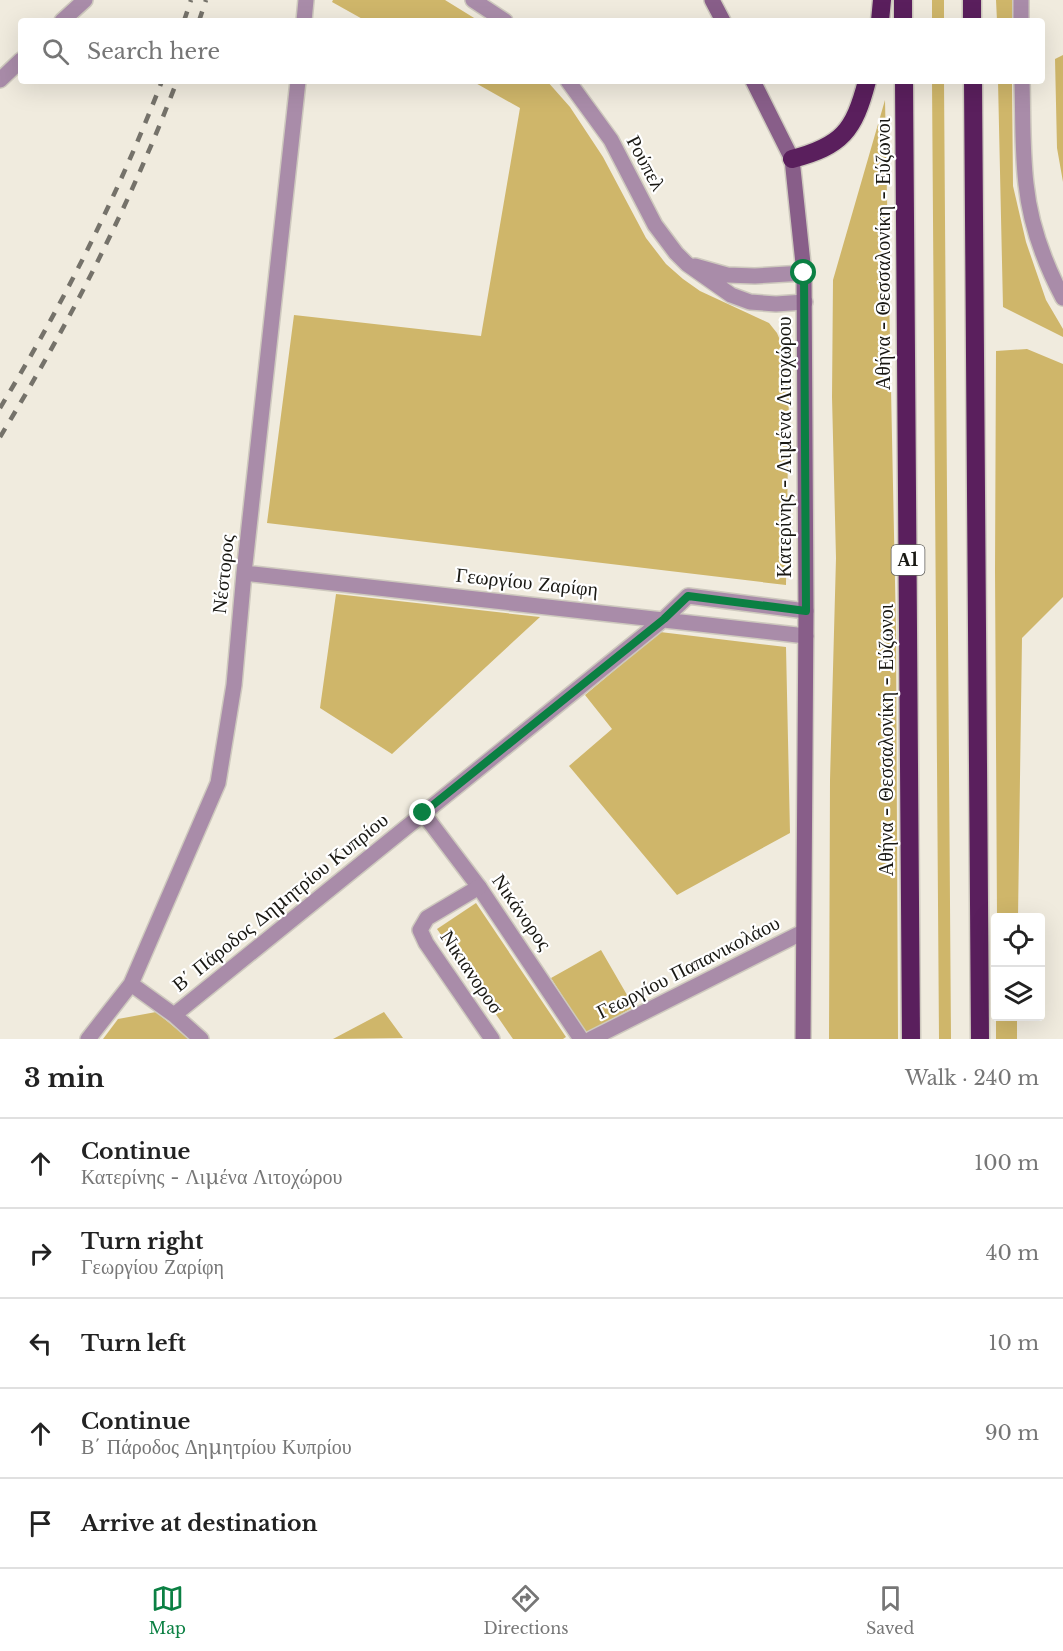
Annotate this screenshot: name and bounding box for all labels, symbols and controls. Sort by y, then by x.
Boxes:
search box [18,18,1045,84]
icon: search [39,35,72,68]
text: Search here [87,38,220,65]
street label: Αθήνα - Θεσσαλονίκη - Εύζωνοι [871,117,895,390]
street label: Ρούπελ [622,131,671,195]
route start [790,259,816,285]
street label: Κατερίνης - Λιμένα Λιτοχώρου [772,316,796,578]
street label: Νέστορος [207,533,239,615]
road number: Α1 [892,545,924,575]
street label: Γεωργίου Ζαρίφη [455,563,599,601]
street label: Αθήνα - Θεσσαλονίκη - Εύζωνοι [874,603,898,876]
route end [409,799,435,825]
street label: Β΄ Πάροδος Δημητρίου Κυπρίου [167,807,393,997]
street label: Νικάνορος [487,869,557,955]
street label: Γεωργίου Παπανικολάου [592,910,784,1024]
map controls [991,913,1045,1021]
button: locate [991,913,1045,967]
street label: Νικιανοροσ [435,926,509,1019]
button: layers [991,967,1045,1021]
text: 3 min [24,1062,105,1094]
text: Walk · 240 m [905,1066,1039,1090]
text: Continue [81,1138,190,1165]
icon: ahead [24,1147,57,1180]
text: 100 m [974,1151,1039,1175]
text: Κατερίνης - Λιμένα Λιτοχώρου [81,1165,343,1189]
text: Turn right [81,1228,203,1255]
icon: right [24,1237,57,1270]
text: 40 m [986,1241,1039,1265]
text: Γεωργίου Ζαρίφη [81,1255,224,1279]
icon: left [24,1327,57,1360]
text: Turn left [81,1330,186,1357]
text: 10 m [989,1331,1039,1355]
text: Continue [81,1408,190,1435]
icon: ahead [24,1417,57,1450]
text: 90 m [985,1421,1039,1445]
text: Β΄ Πάροδος Δημητρίου Κυπρίου [81,1435,352,1459]
icon: arrive [24,1507,57,1540]
text: Arrive at destination [81,1510,318,1537]
tab: Map [149,1582,186,1638]
tab: Directions [483,1582,568,1638]
tab: Saved [866,1582,914,1638]

